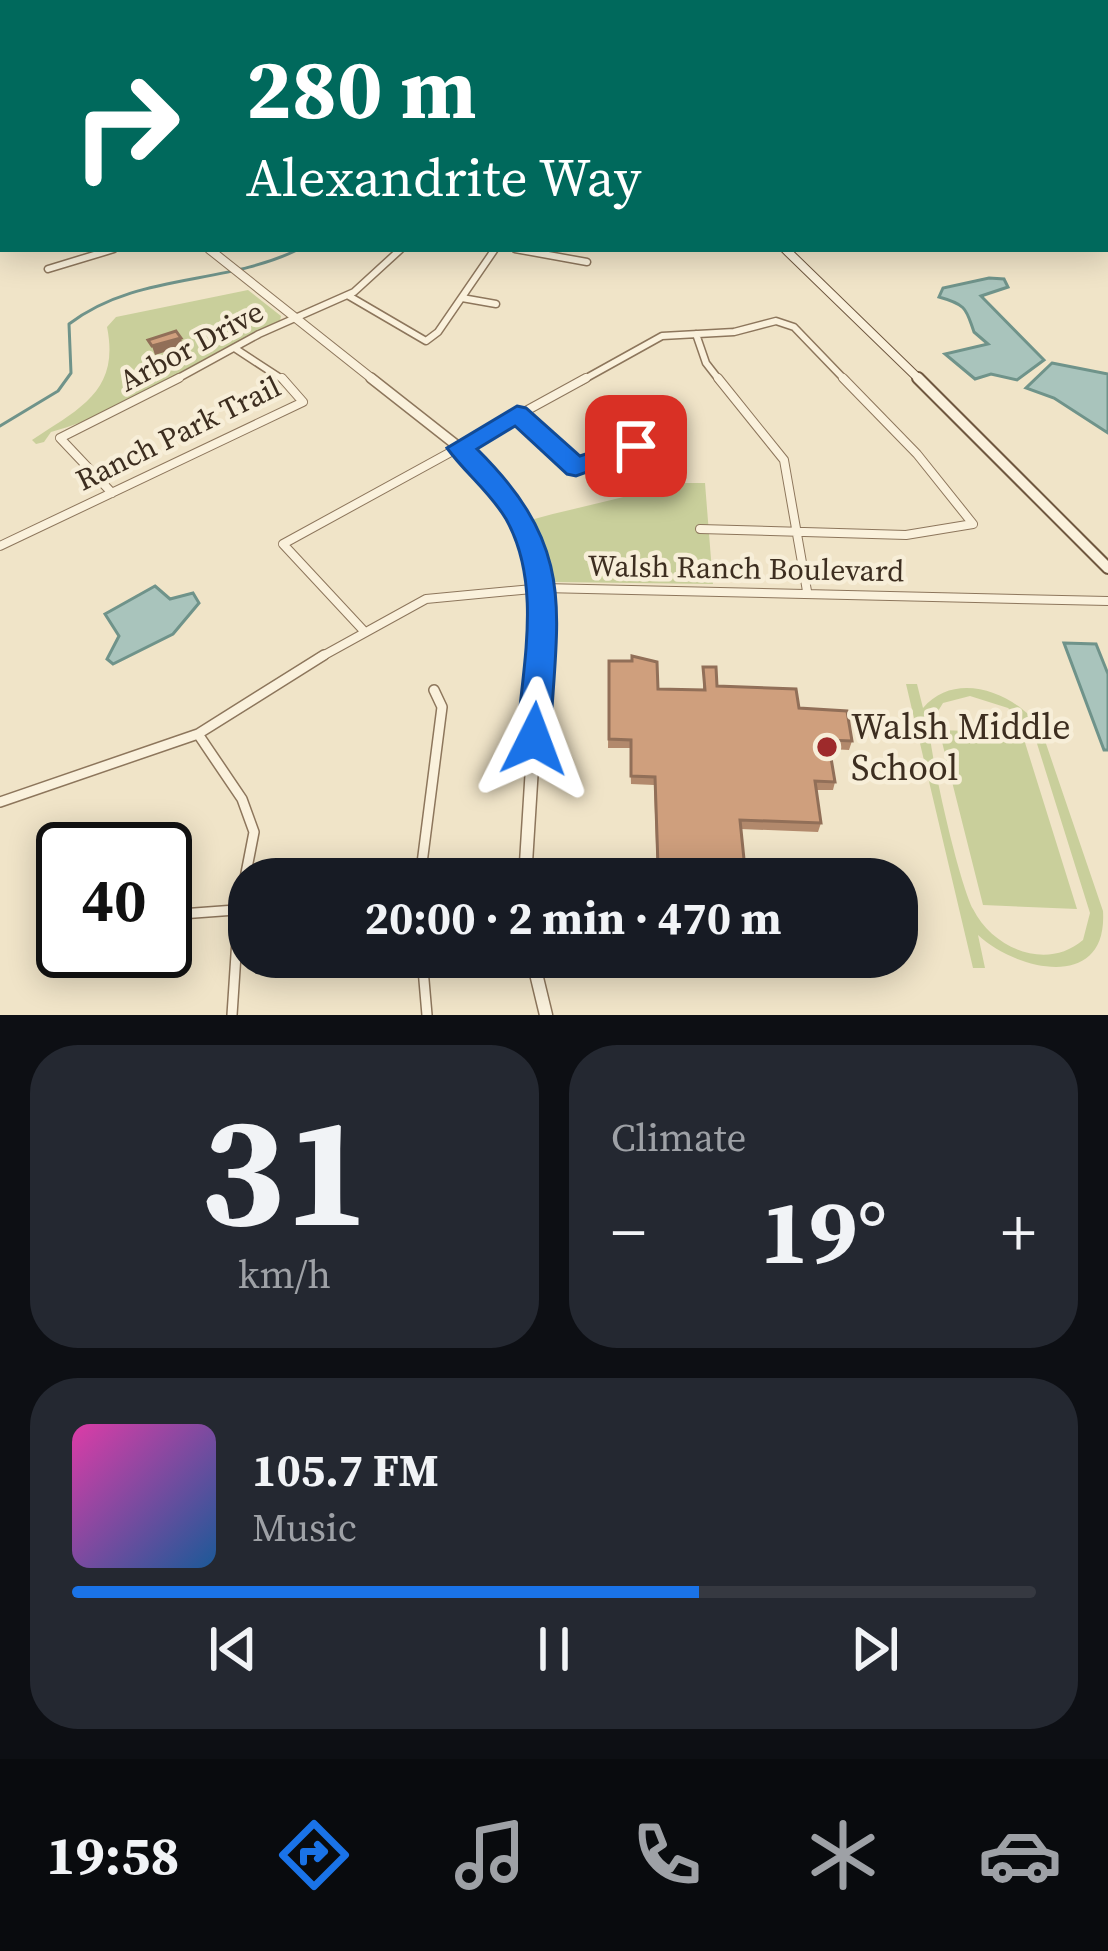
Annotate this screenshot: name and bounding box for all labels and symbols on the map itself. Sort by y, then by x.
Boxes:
street label: Arbor Drive [112,291,270,401]
street label: Ranch Park Trail [69,366,287,500]
pin [585,395,687,497]
street label: Walsh Ranch Boulevard [587,545,905,591]
position arrow [471,676,597,802]
place label: Walsh Middle School [851,702,1071,792]
marker: Walsh Middle School [814,734,840,760]
speed limit sign: 40 [36,822,192,978]

